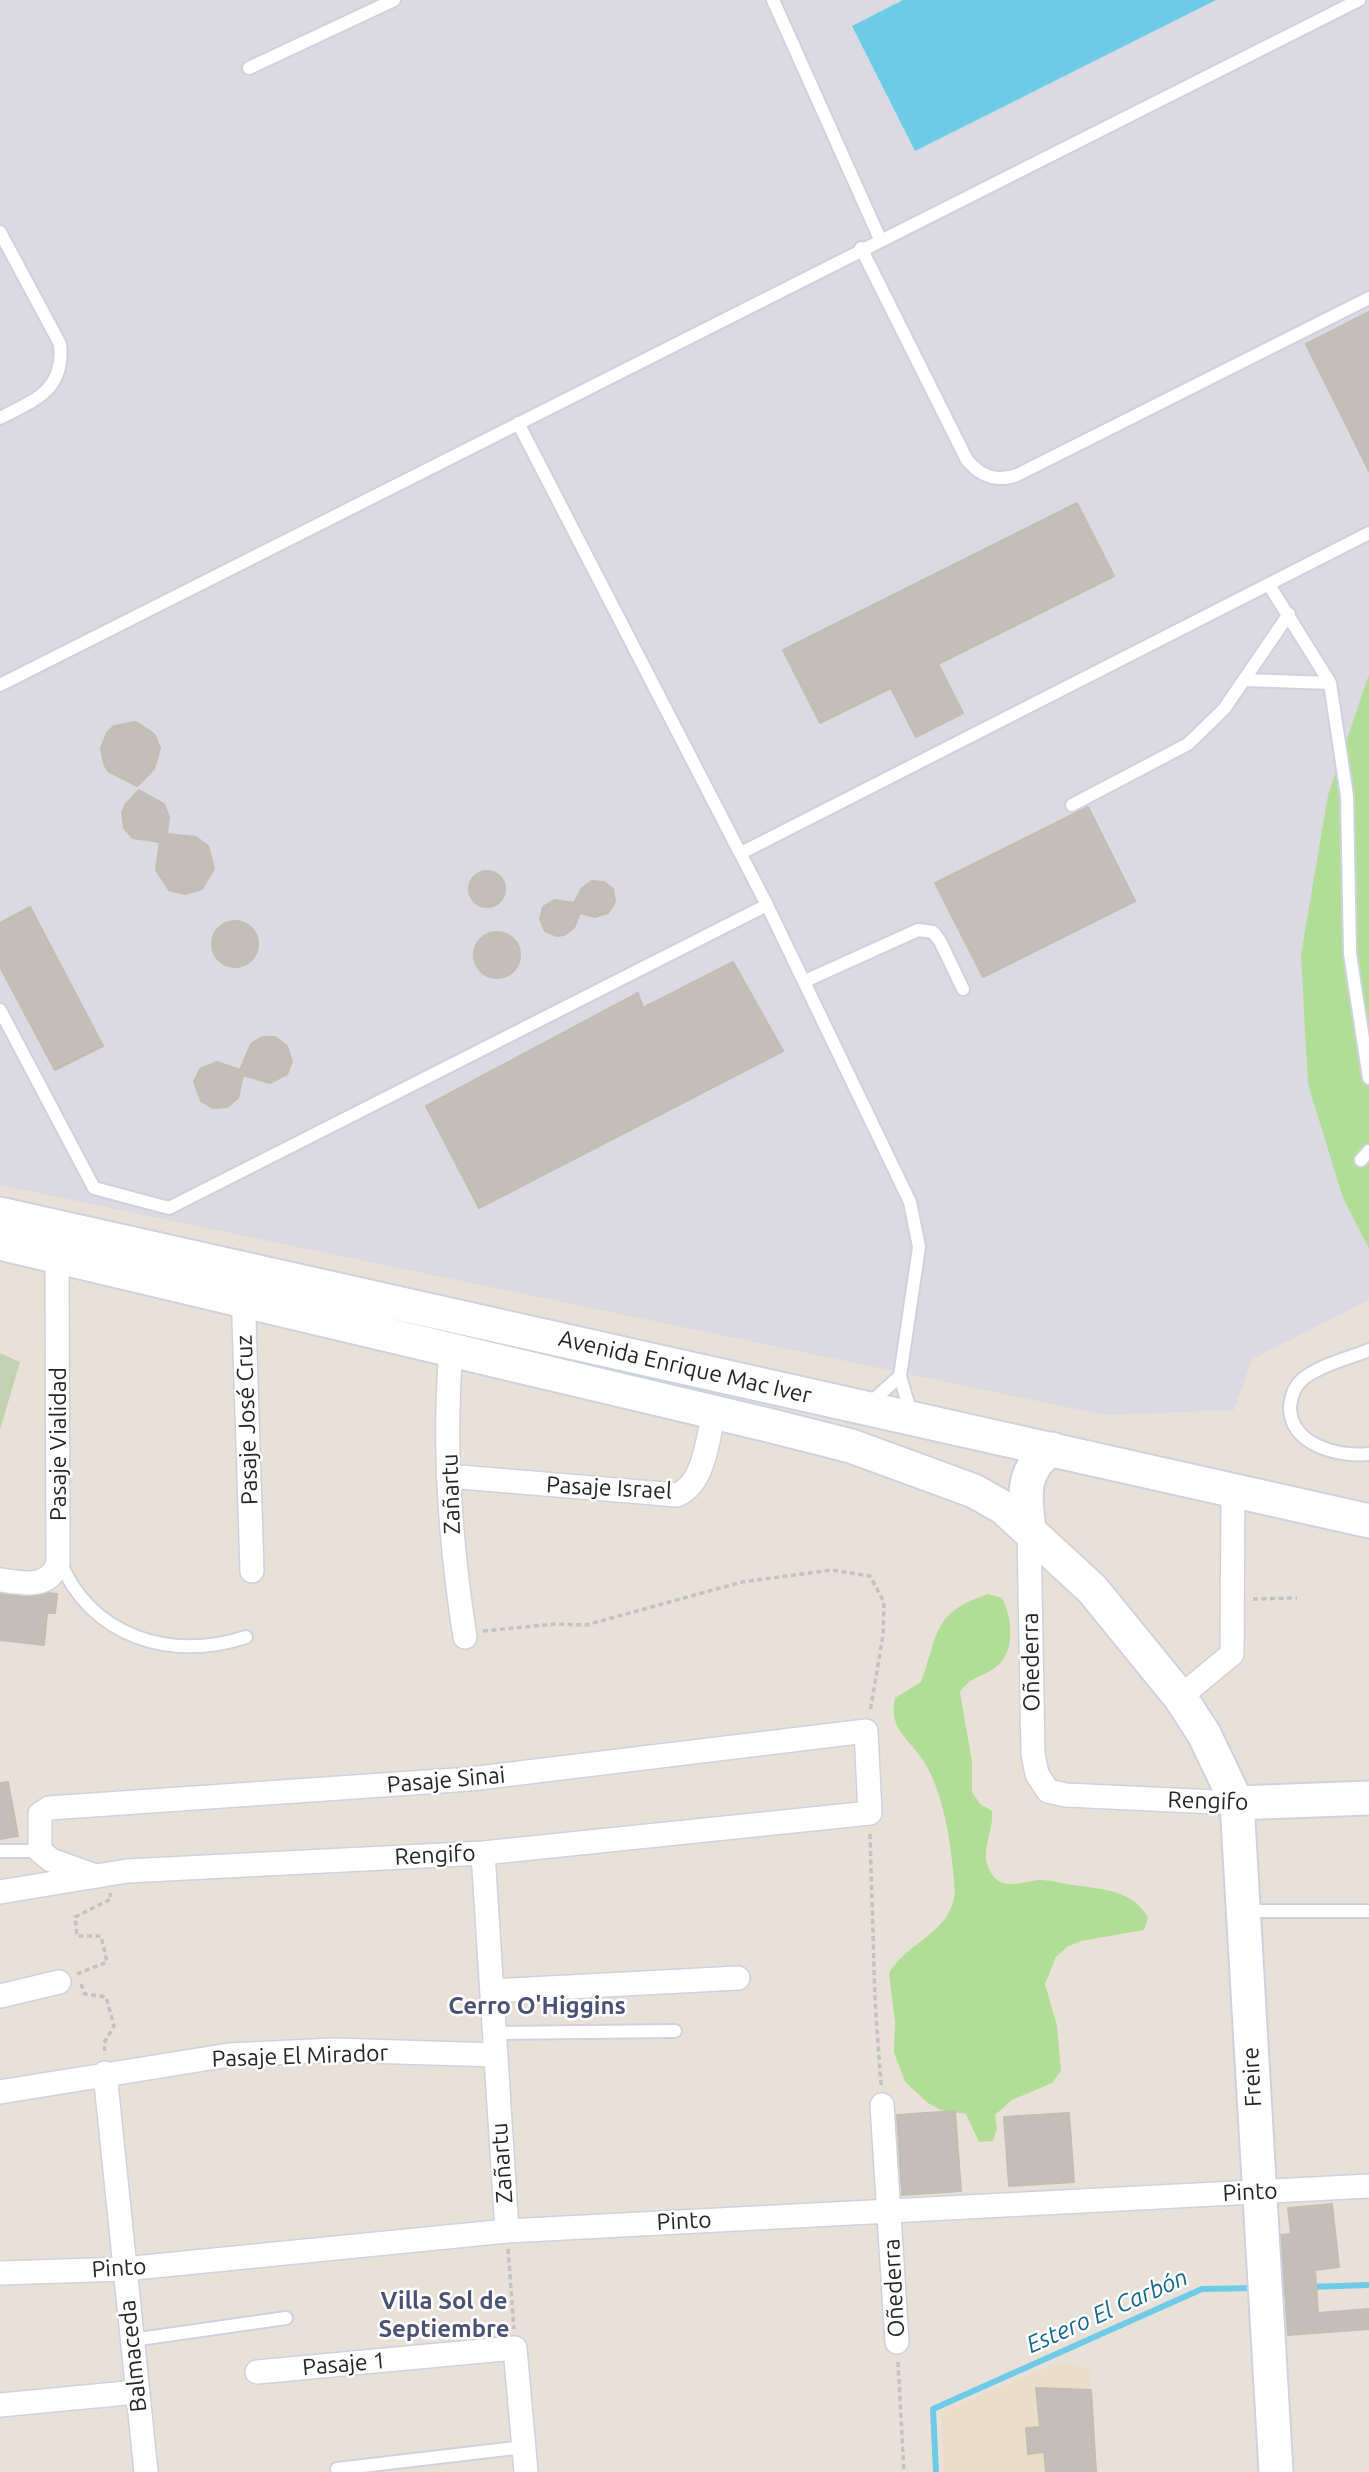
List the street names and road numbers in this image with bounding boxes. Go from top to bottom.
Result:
street label: Avenida Enrique Mac Iver [556,1324,814,1410]
street label: Pasaje José Cruz [230,1335,264,1505]
street label: Pasaje Vialidad [44,1367,72,1521]
street label: Zañartu [436,1453,466,1535]
street label: Pasaje Israel [545,1471,673,1505]
street label: Oñederra [1016,1612,1046,1712]
street label: Pasaje Sinai [386,1761,506,1799]
street label: Rengifo [1167,1786,1249,1816]
street label: Rengifo [394,1839,476,1871]
street label: Pasaje El Mirador [211,2039,389,2073]
street label: Freire [1237,2046,1267,2108]
street label: Zañartu [485,2122,519,2204]
street label: Pinto [1222,2177,1278,2207]
street label: Pinto [656,2206,712,2236]
street label: Oñederra [878,2238,910,2338]
street label: Pinto [91,2252,147,2284]
street label: Balmaceda [113,2299,153,2413]
street label: Pasaje 1 [301,2347,387,2381]

